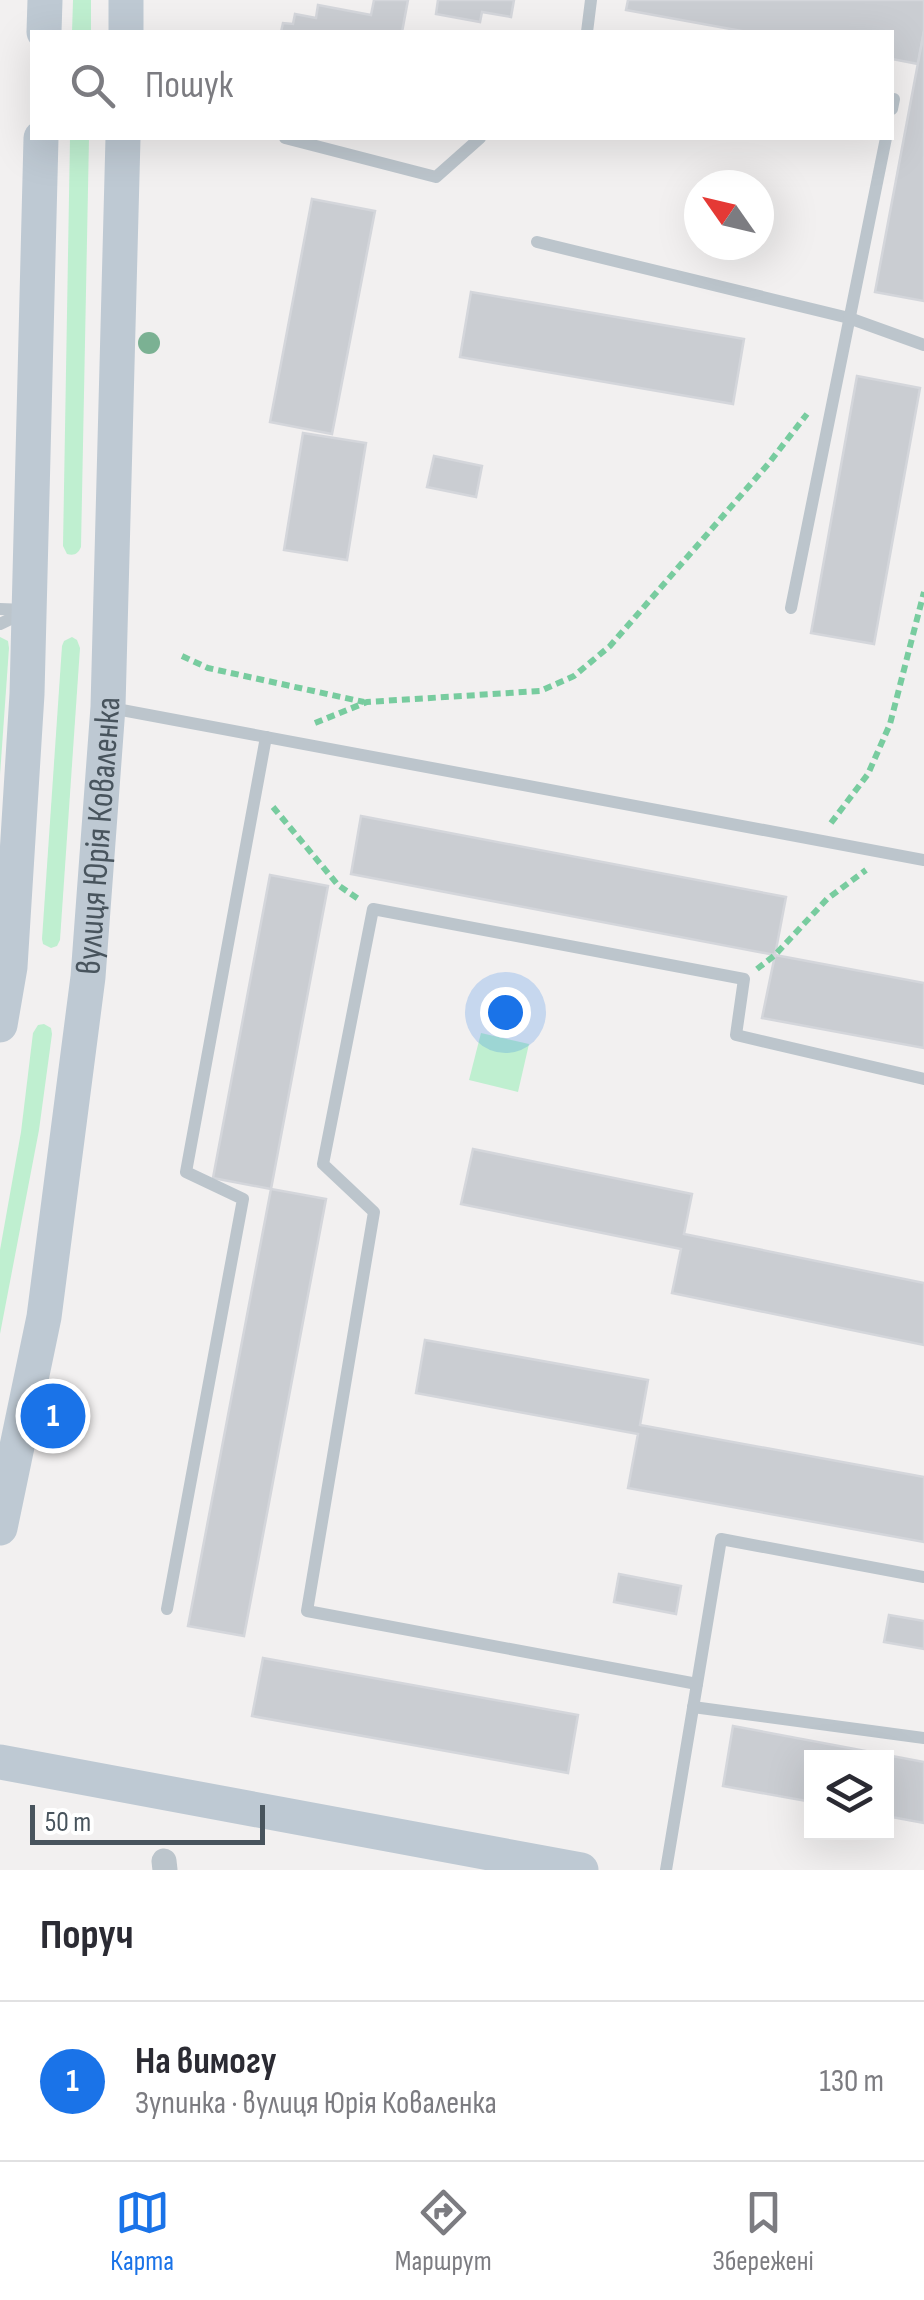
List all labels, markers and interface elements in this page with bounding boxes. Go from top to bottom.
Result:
search box [30,30,894,140]
icon: search [65,58,120,113]
text: Пошук [145,63,233,108]
north arrow [684,170,774,260]
street label: вулиця Юрія Коваленка [67,697,130,976]
your location [480,987,531,1038]
pin: 1 [20,1378,86,1454]
map controls [804,1750,894,1840]
button: layers [804,1750,894,1840]
scale bar [30,1800,265,1844]
text: 50 m [45,1806,91,1839]
text: Поруч [40,1910,134,1961]
text: На вимогу [135,2039,276,2084]
text: 1 [66,2062,79,2101]
text: 130 m [819,2062,884,2101]
text: Зупинка · вулиця Юрія Коваленка [135,2084,497,2123]
tab: Карта [110,2185,174,2278]
tab: Маршрут [395,2185,492,2278]
tab: Збережені [712,2185,814,2278]

